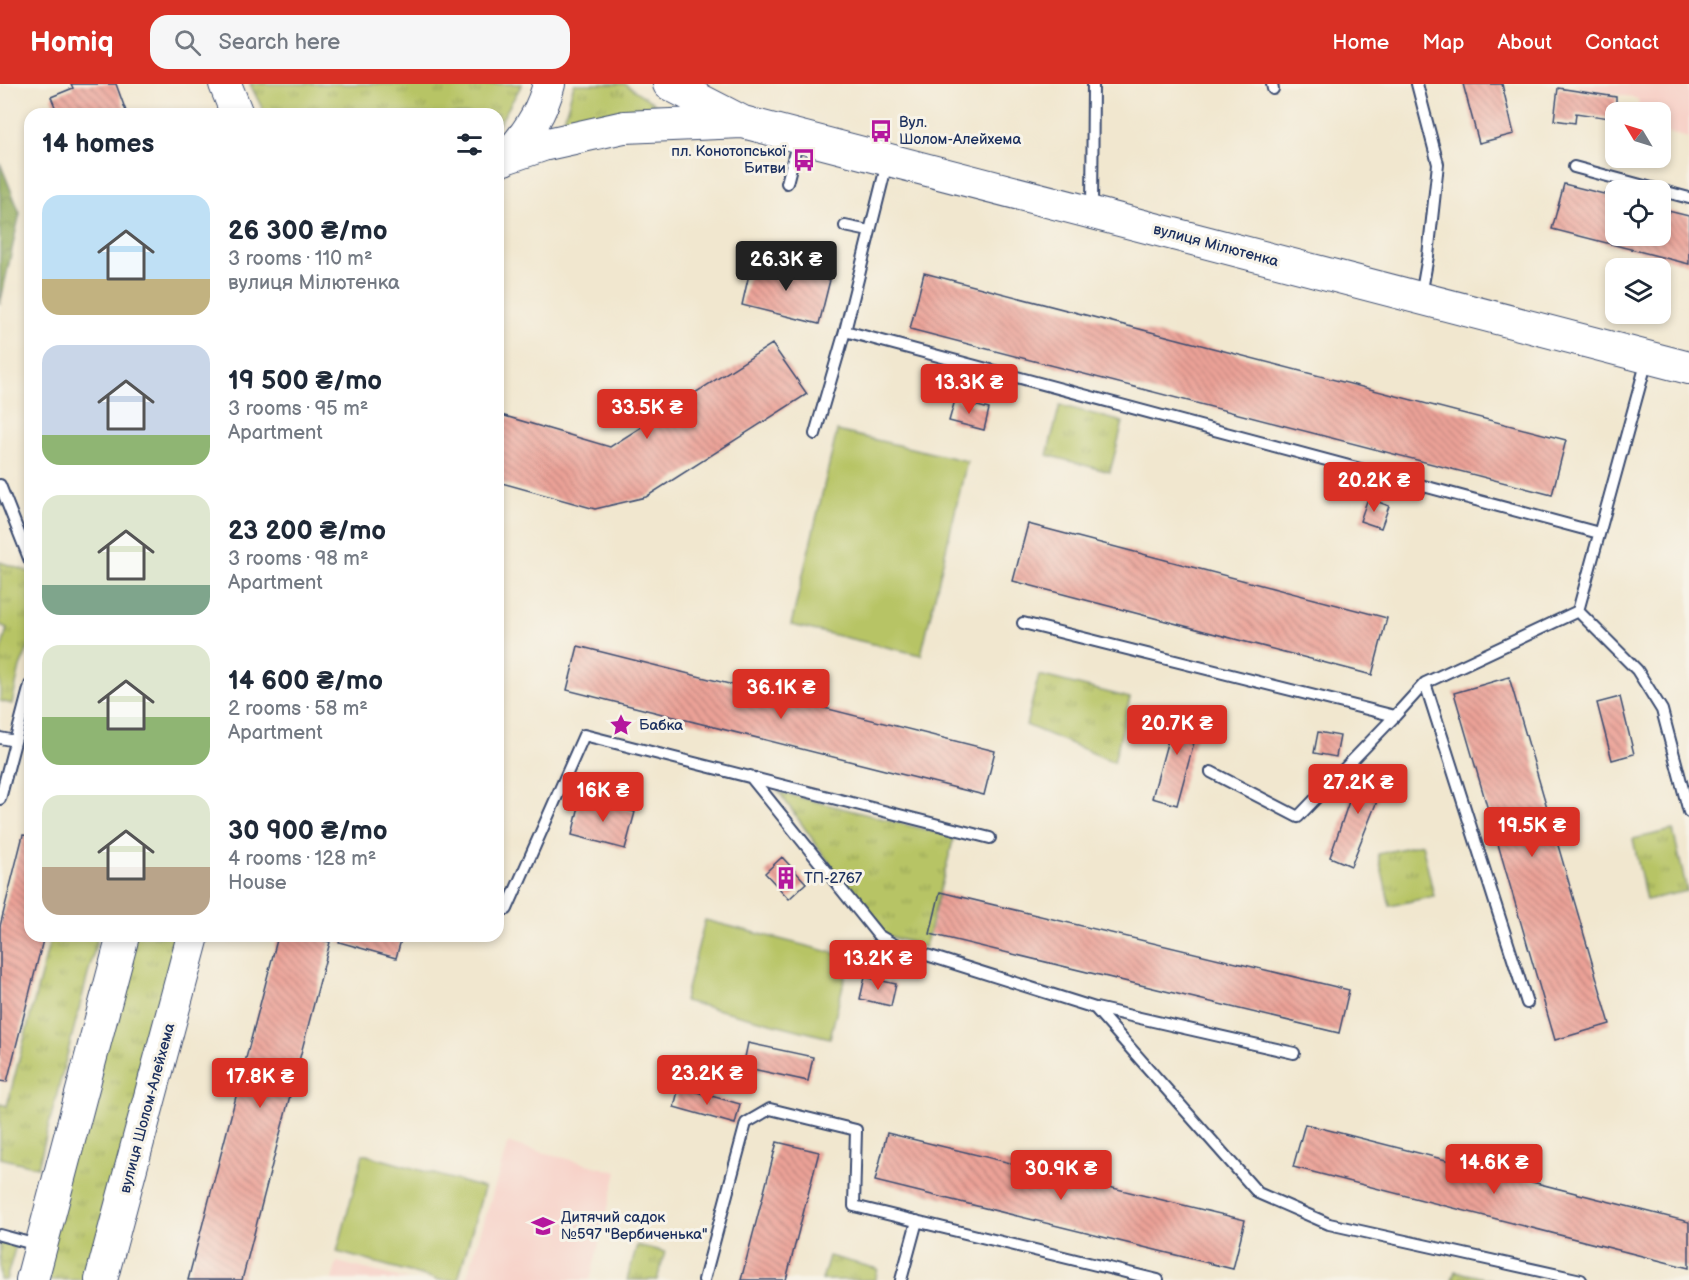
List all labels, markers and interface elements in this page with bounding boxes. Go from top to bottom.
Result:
search box [150,15,570,69]
text: Homiq [30,26,114,59]
icon: search [171,26,204,59]
text: Search here [219,29,340,56]
text: Home [1332,30,1389,55]
text: Map [1422,30,1464,55]
text: About [1497,30,1552,55]
text: Contact [1585,30,1659,55]
north arrow [1605,102,1671,168]
map controls [1605,102,1671,324]
place label: Вул. Шолом-Алейхема [899,113,1021,149]
bus stop icon: Вул. Шолом-Алейхема [868,118,894,144]
icon: filters [453,128,486,161]
text: 14 homes [42,129,154,160]
place label: пл. Конотопської Битви [671,142,786,178]
bus stop icon: пл. Конотопської Битви [791,147,817,173]
button: locate [1605,180,1671,246]
text: 26 300 ₴/mo [228,216,387,247]
icon: home [90,219,162,291]
street label: вулиця Мілютенка [1151,220,1281,271]
pin: 26.3K ₴ [731,241,841,292]
text: 3 rooms · 110 m² [228,247,373,271]
text: 26.3K ₴ [750,248,822,272]
button: layers [1605,258,1671,324]
text: вулиця Мілютенка [228,271,400,295]
pin: 13.3K ₴ [914,364,1024,415]
text: 19 500 ₴/mo [228,366,382,397]
icon: home [90,369,162,441]
text: 13.3K ₴ [935,371,1003,395]
pin: 33.5K ₴ [592,389,702,440]
text: 33.5K ₴ [611,396,683,420]
text: 3 rooms · 95 m² [228,397,368,421]
text: Apartment [228,421,323,445]
pin: 20.2K ₴ [1319,462,1429,513]
text: 20.2K ₴ [1338,469,1410,493]
text: 23 200 ₴/mo [228,516,386,547]
icon: home [90,519,162,591]
text: 3 rooms · 98 m² [228,547,369,571]
text: Apartment [228,571,323,595]
text: 14 600 ₴/mo [228,666,383,697]
icon: home [90,669,162,741]
pin: 36.1K ₴ [726,669,836,720]
text: 36.1K ₴ [747,676,815,700]
text: 2 rooms · 58 m² [228,697,368,721]
pin: 20.7K ₴ [1122,705,1232,756]
place icon: Бабка [608,712,634,738]
text: 20.7K ₴ [1141,712,1213,736]
place label: Бабка [639,716,683,735]
text: Apartment [228,721,323,745]
pin: 27.2K ₴ [1303,764,1413,815]
text: 27.2K ₴ [1322,771,1394,795]
pin: 16K ₴ [561,772,645,823]
text: 16K ₴ [577,779,629,803]
pin: 19.5K ₴ [1477,807,1587,858]
text: 19.5K ₴ [1498,814,1566,838]
text: 30 900 ₴/mo [228,816,388,847]
icon: home [90,819,162,891]
text: 4 rooms · 128 m² [228,847,376,871]
building icon: ТП-2767 [773,865,799,891]
place label: ТП-2767 [804,869,863,888]
text: House [228,871,287,895]
pin: 13.2K ₴ [823,940,933,991]
text: 13.2K ₴ [844,947,912,971]
street label: вулиця Шолом-Алейхема [116,1021,179,1195]
pin: 23.2K ₴ [652,1055,762,1106]
pin: 17.8K ₴ [205,1058,315,1109]
text: 23.2K ₴ [671,1062,743,1086]
text: 17.8K ₴ [226,1065,294,1089]
pin: 14.6K ₴ [1439,1144,1549,1195]
pin: 30.9K ₴ [1006,1150,1116,1201]
text: 14.6K ₴ [1459,1151,1529,1175]
text: 30.9K ₴ [1025,1157,1097,1181]
place label: Дитячий садок №597 "Вербиченька" [561,1208,708,1244]
school or university icon: Дитячий садок №597 "Вербиченька" [530,1213,556,1239]

